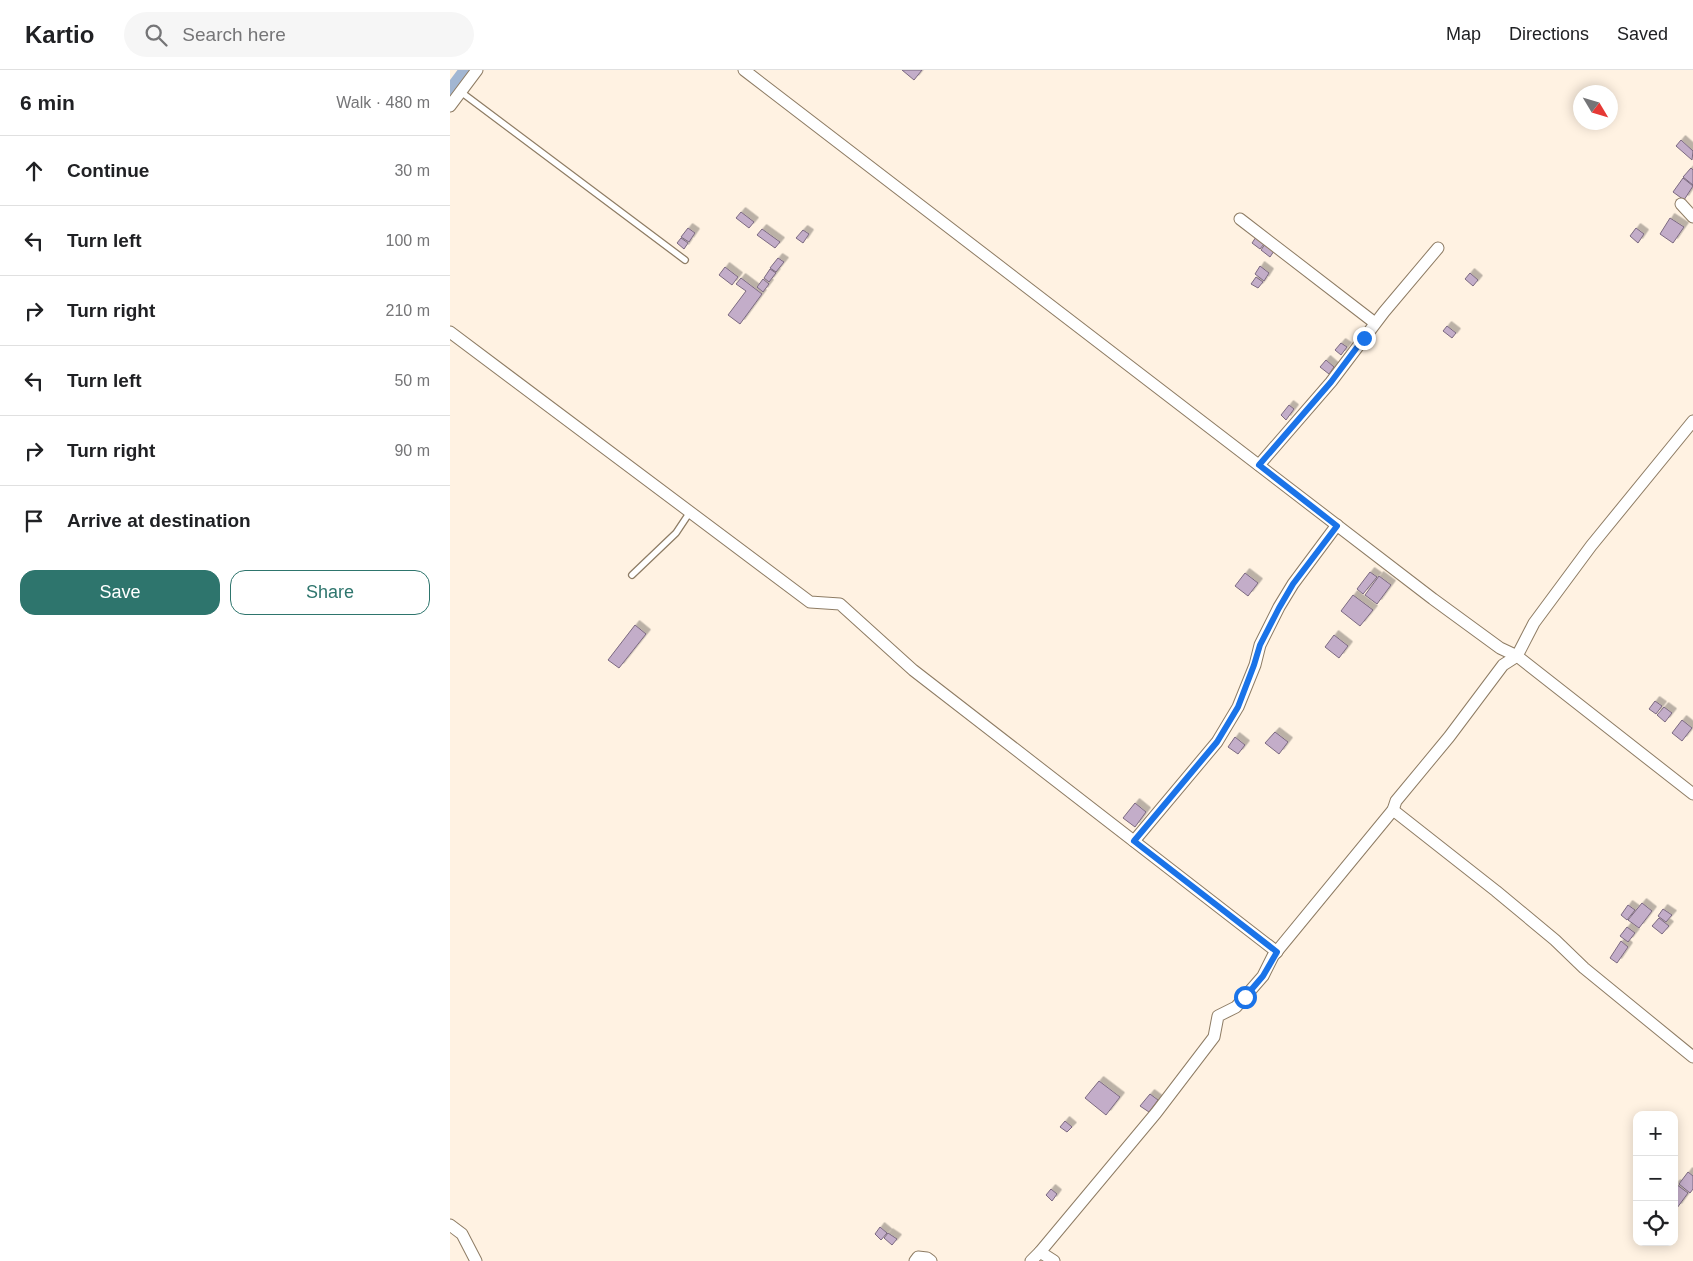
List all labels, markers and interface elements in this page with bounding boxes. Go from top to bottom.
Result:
search box [124,12,474,57]
text: Kartio [25,21,94,48]
icon: search [142,21,170,49]
text: Search here [182,24,286,45]
text: Map [1446,24,1481,44]
text: Directions [1509,24,1589,44]
text: Saved [1617,24,1668,44]
north arrow [1573,85,1618,130]
text: 6 min [20,91,75,114]
text: Walk · 480 m [336,94,430,111]
icon: ahead [20,157,48,185]
text: Continue [67,160,149,181]
text: 30 m [394,162,430,179]
icon: left [20,227,48,255]
text: Turn left [67,230,142,251]
text: 100 m [386,232,430,249]
icon: right [20,297,48,325]
text: Turn right [67,300,155,321]
text: 210 m [386,302,430,319]
route end [1353,327,1376,350]
icon: left [20,367,48,395]
text: Turn left [67,370,142,391]
text: 50 m [394,372,430,389]
icon: right [20,437,48,465]
text: Turn right [67,440,155,461]
text: 90 m [394,442,430,459]
icon: arrive [20,507,48,535]
text: Arrive at destination [67,510,251,531]
button: Save [20,570,220,615]
button: Share [230,570,430,615]
route start [1234,986,1257,1009]
map controls [1633,1111,1678,1246]
button: + [1633,1111,1678,1156]
button: − [1633,1156,1678,1201]
button: locate [1633,1201,1678,1246]

